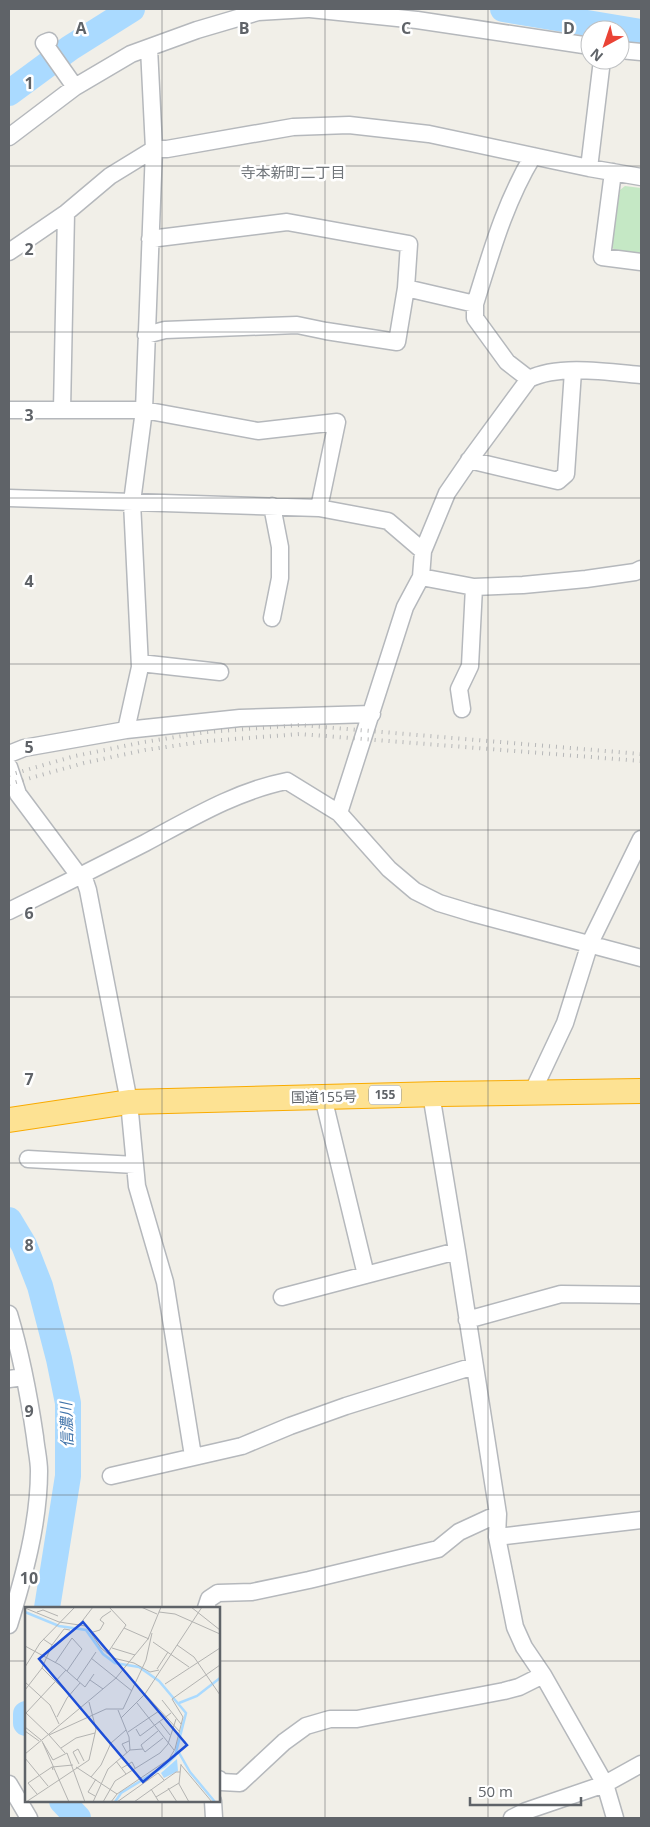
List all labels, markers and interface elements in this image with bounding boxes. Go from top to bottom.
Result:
text: A [75,17,87,39]
text: B [239,17,249,39]
text: C [401,17,411,39]
text: D [563,17,575,39]
north arrow [580,20,630,70]
text: N [586,44,607,66]
text: 1 [24,72,34,94]
district label: 寺本新町二丁目 [240,162,346,182]
text: 2 [24,238,34,260]
text: 3 [24,404,34,426]
text: 4 [24,570,34,592]
text: 5 [24,736,34,758]
text: 6 [24,902,34,924]
text: 7 [24,1068,34,1090]
street label: 国道155号 [291,1086,357,1107]
road number: 155 [369,1086,401,1104]
text: 8 [24,1234,34,1256]
text: 9 [24,1400,34,1422]
water label: 信濃川 [55,1400,77,1448]
text: 10 [20,1567,38,1589]
inset map [25,1607,220,1802]
scale bar [470,1774,581,1806]
text: 50 m [478,1781,513,1801]

